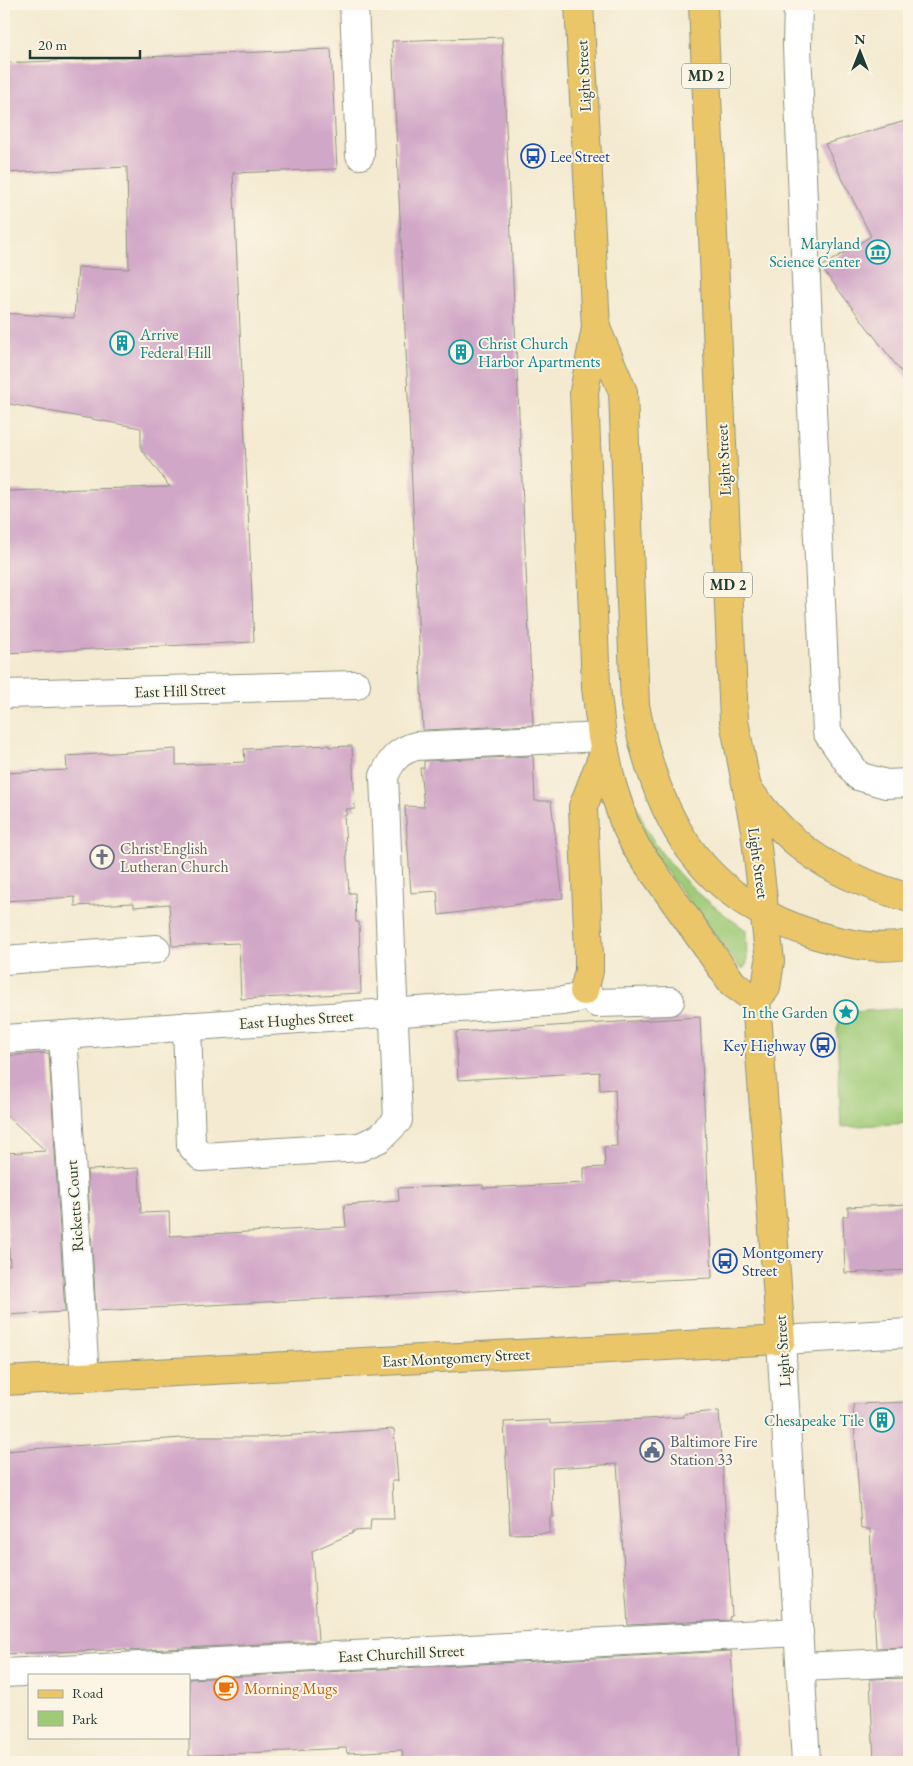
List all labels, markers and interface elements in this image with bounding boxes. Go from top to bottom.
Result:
scale bar [30,28,140,60]
north arrow [836,28,886,78]
text: N [854,30,866,48]
text: 20 m [38,35,67,54]
street label: Light Street [571,40,596,112]
road number: MD 2 [682,64,730,88]
bus stop icon: Lee Street [520,143,546,169]
place label: Lee Street [550,146,610,167]
place label: Maryland Science Center [769,233,861,272]
museum icon: Maryland Science Center [865,239,891,265]
place label: Arrive Federal Hill [139,324,212,363]
building icon: Arrive Federal Hill [109,330,135,356]
place label: Christ Church Harbor Apartments [478,333,601,372]
building icon: Christ Church Harbor Apartments [448,339,474,365]
street label: Light Street [711,424,736,496]
road number: MD 2 [704,572,752,598]
street label: East Hill Street [134,678,226,703]
street label: Light Street [743,826,774,900]
place label: Christ English Lutheran Church [120,838,229,877]
church icon: Christ English Lutheran Church [89,844,115,870]
place icon: In the Garden [833,999,859,1025]
place label: In the Garden [742,1002,829,1023]
street label: East Hughes Street [238,1005,354,1034]
bus stop icon: Key Highway [810,1032,836,1058]
place label: Key Highway [723,1035,807,1056]
street label: Ricketts Court [61,1159,88,1253]
place label: Montgomery Street [742,1242,824,1281]
bus stop icon: Montgomery Street [712,1248,738,1274]
street label: Light Street [770,1314,795,1388]
street label: East Montgomery Street [381,1343,531,1372]
building icon: Chesapeake Tile [869,1407,895,1433]
place label: Chesapeake Tile [764,1410,864,1431]
place label: Baltimore Fire Station 33 [670,1431,757,1470]
public building icon: Baltimore Fire Station 33 [639,1437,665,1463]
street label: East Churchill Street [337,1640,465,1667]
legend [28,1674,190,1738]
cafe icon: Morning Mugs [213,1675,239,1701]
place label: Morning Mugs [244,1678,337,1699]
text: Road [72,1683,104,1702]
text: Park [72,1709,99,1728]

